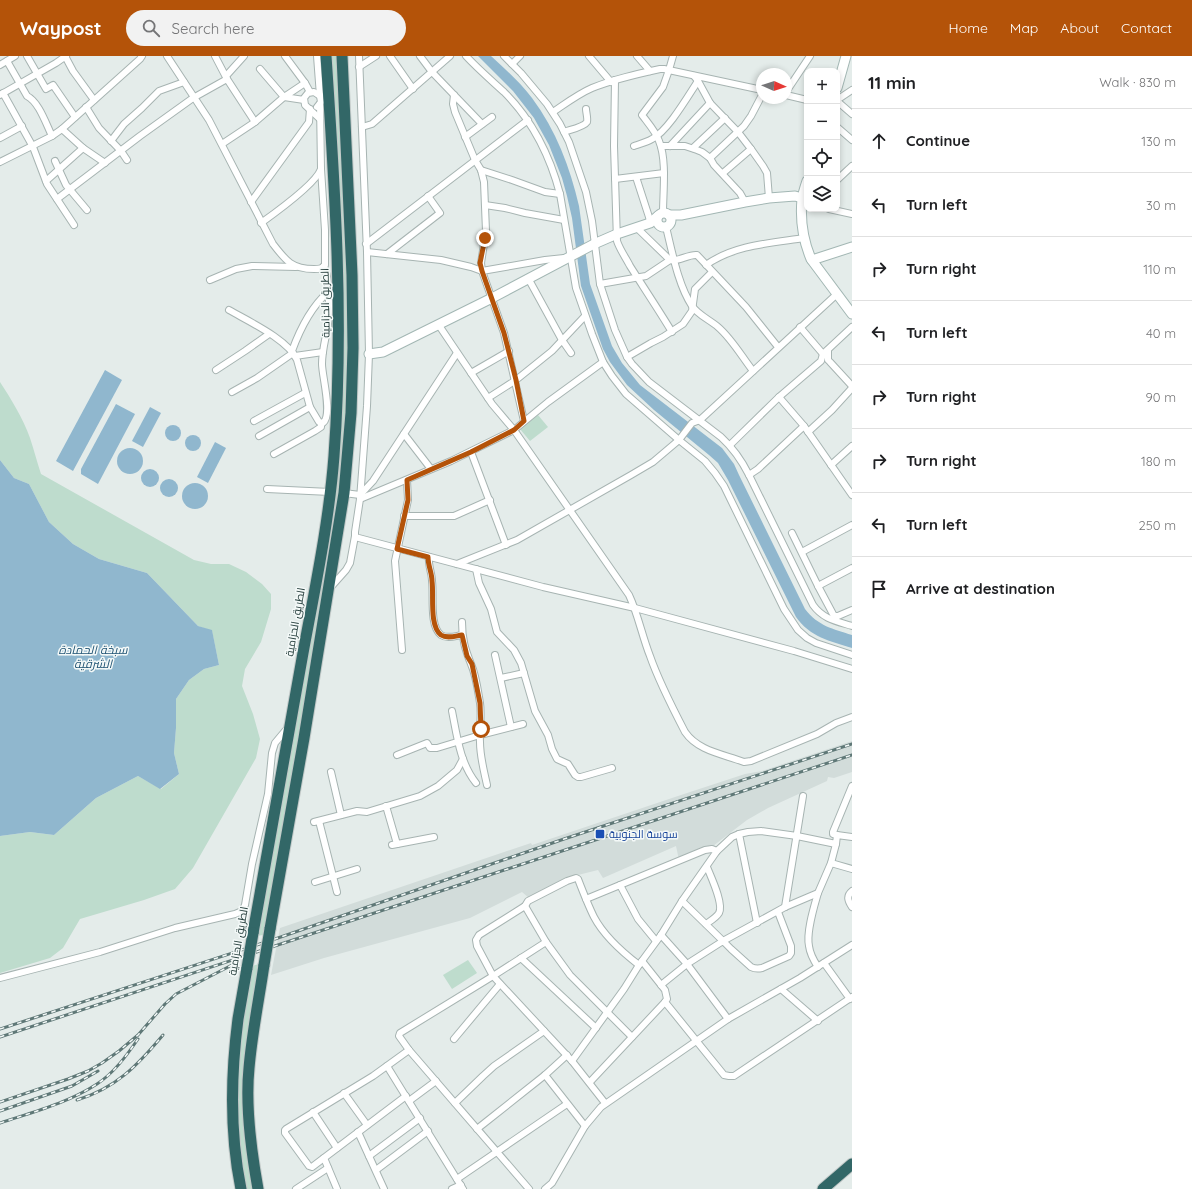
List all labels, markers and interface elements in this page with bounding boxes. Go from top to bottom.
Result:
search box [126,10,406,46]
text: Waypost [20,16,102,40]
icon: search [140,17,162,39]
text: Search here [172,19,254,38]
text: Home [949,19,988,37]
text: Map [1010,19,1038,37]
text: About [1060,19,1099,37]
text: Contact [1121,19,1172,37]
north arrow [756,68,792,104]
map controls [804,68,840,212]
button: + [804,68,840,104]
text: 11 min [868,72,916,93]
text: Walk · 830 m [1099,74,1176,90]
button: − [804,104,840,140]
icon: ahead [868,130,890,152]
text: Continue [906,131,970,150]
text: 130 m [1141,133,1176,149]
button: locate [804,140,840,176]
button: layers [804,176,840,212]
icon: left [868,194,890,216]
text: Turn left [906,195,968,214]
text: 30 m [1146,197,1176,213]
route end [476,229,494,247]
icon: right [868,258,890,280]
text: Turn right [906,259,977,278]
text: 110 m [1143,261,1176,277]
street label: الطريق الحزامية [317,268,333,338]
icon: left [868,322,890,344]
text: Turn left [906,323,968,342]
text: 40 m [1146,325,1176,341]
icon: right [868,386,890,408]
text: Turn right [906,387,977,406]
text: 90 m [1146,389,1176,405]
icon: right [868,450,890,472]
text: Turn right [906,451,977,470]
text: 180 m [1141,453,1176,469]
icon: left [868,514,890,536]
text: Turn left [906,515,968,534]
text: 250 m [1139,517,1176,533]
icon: arrive [868,578,890,600]
text: Arrive at destination [906,579,1055,598]
street label: الطريق الحزامية [282,586,308,658]
water label: سبخة الحمادة الشرقية [58,642,129,671]
route start [472,720,490,738]
place label: سوسة الجنوبية [609,827,678,841]
marker: سوسة الجنوبية [594,828,606,840]
street label: الطريق الحزامية [225,905,251,977]

